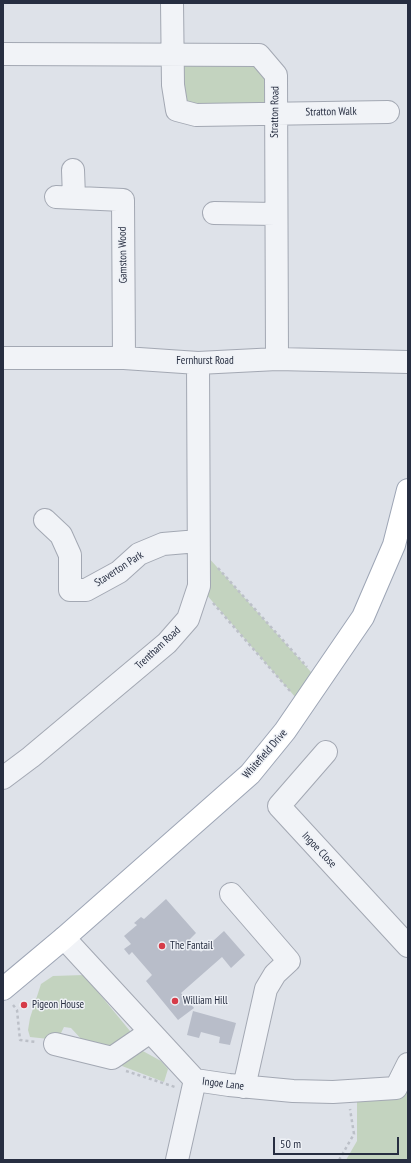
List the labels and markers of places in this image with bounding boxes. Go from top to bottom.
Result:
place label: The Fantail [170,939,213,953]
marker: The Fantail [157,941,167,951]
place label: William Hill [183,994,228,1008]
marker: William Hill [170,996,180,1006]
place label: Pigeon House [32,998,84,1012]
marker: Pigeon House [19,1000,29,1010]

